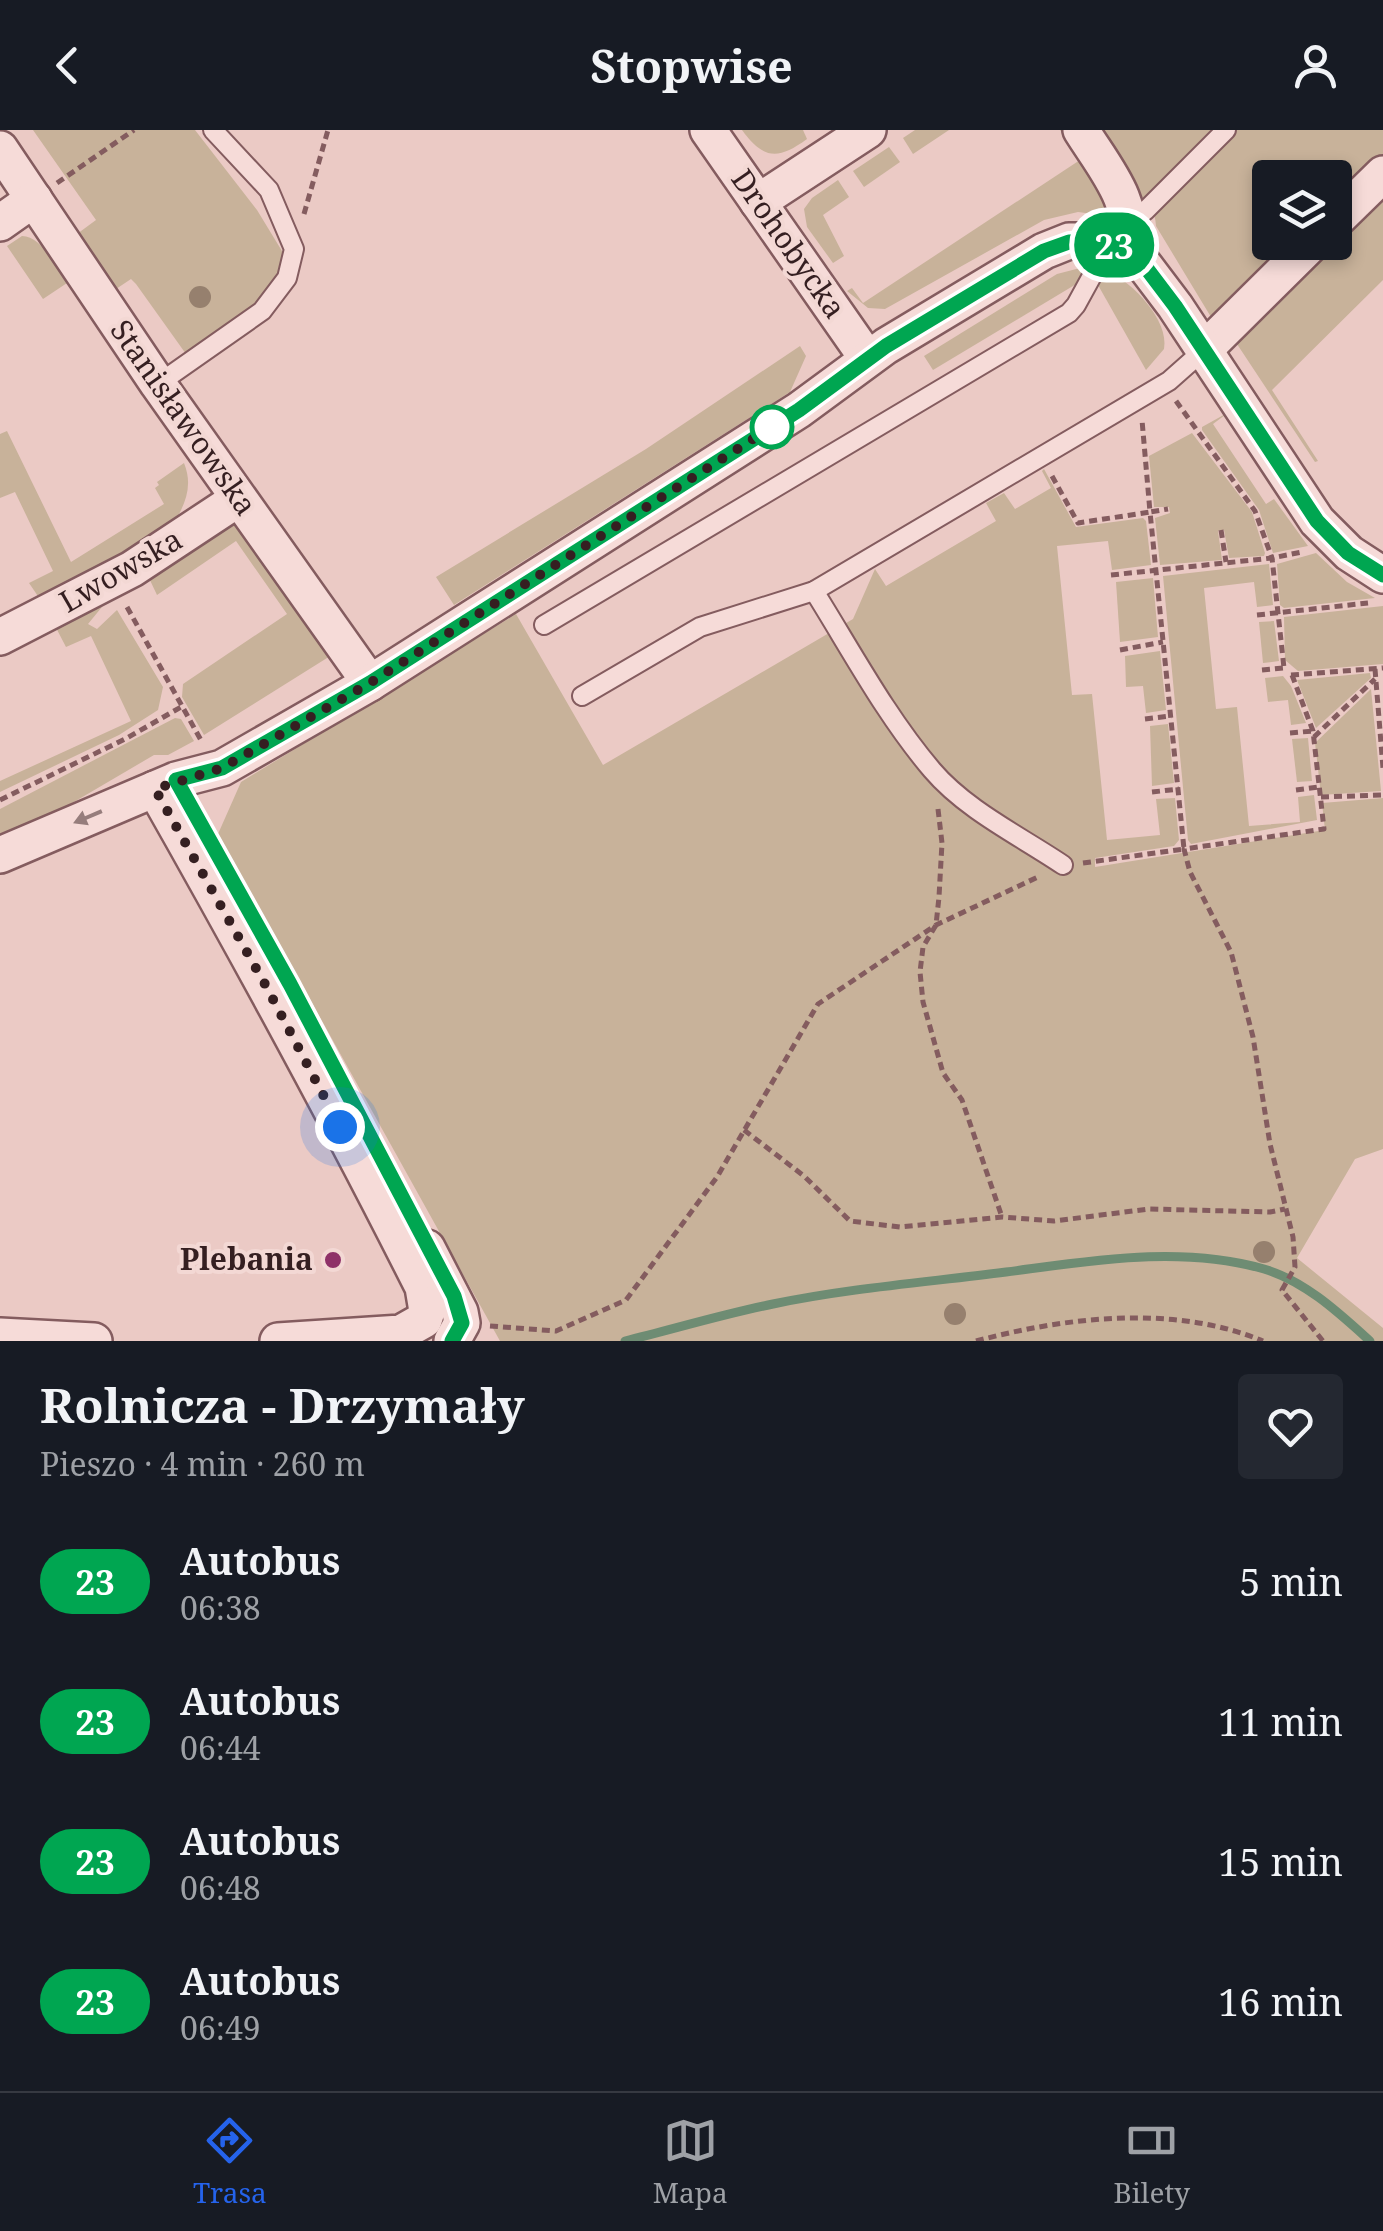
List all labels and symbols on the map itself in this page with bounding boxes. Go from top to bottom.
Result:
street label: Drohobycka [723,160,856,326]
line badge: 23 [1069,212,1159,278]
street label: Stanisławowska [102,311,267,523]
unlabelled marker [751,406,793,448]
street label: Lwowska [51,518,189,621]
one-way arrow [73,810,103,826]
your location [315,1102,365,1152]
place label: Plebania [180,1238,313,1279]
marker: Plebania [322,1249,344,1271]

